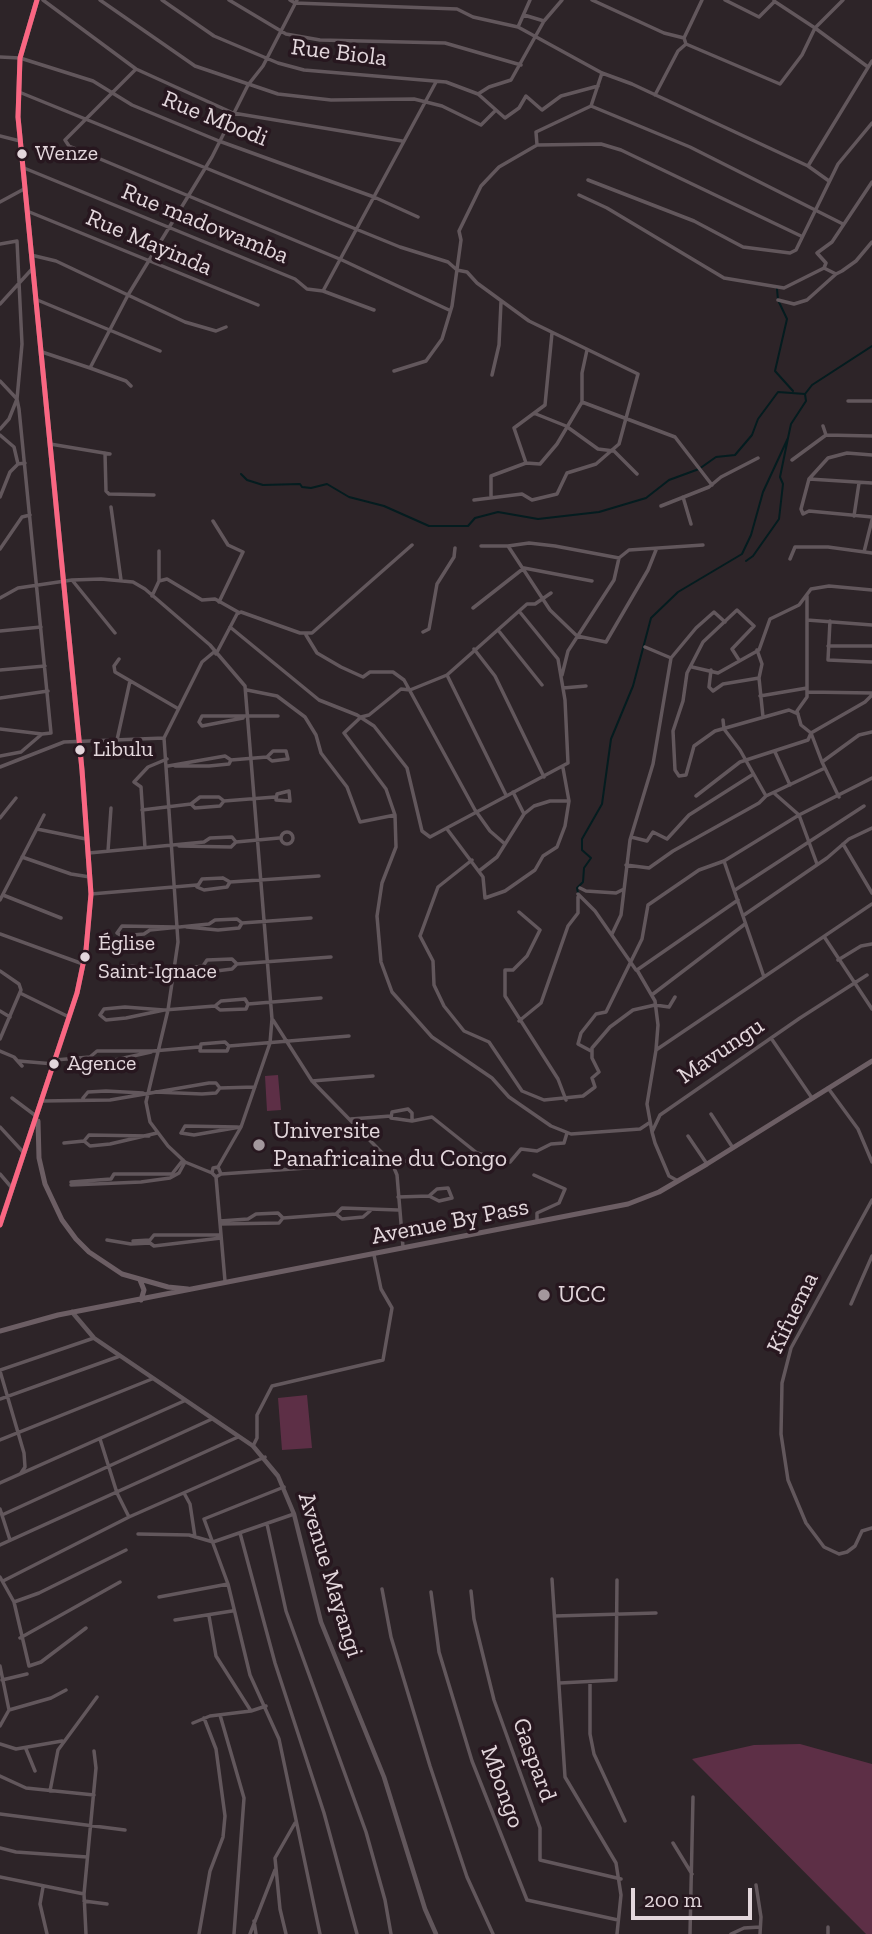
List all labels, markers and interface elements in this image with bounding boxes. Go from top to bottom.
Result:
street label: Rue Biola [289,33,389,73]
street label: Rue Mbodi [158,85,272,153]
place label: Wenze [35,141,98,167]
marker: Wenze [15,147,29,161]
street label: Rue madowamba [117,177,293,271]
street label: Rue Mayinda [81,203,217,283]
place label: Libulu [93,737,153,763]
marker: Libulu [73,743,87,757]
place label: Église Saint-Ignace [98,931,217,982]
marker: Église Saint-Ignace [78,950,92,964]
street label: Mavungu [672,1012,770,1090]
place label: Agence [67,1051,136,1077]
marker: Agence [47,1057,61,1071]
place label: Universite Panafricaine du Congo [273,1117,507,1173]
marker: Universite Panafricaine du Congo [251,1137,267,1153]
street label: Avenue By Pass [369,1193,531,1251]
street label: Kifuema [761,1268,825,1358]
place label: UCC [558,1281,606,1309]
marker: UCC [536,1287,552,1303]
street label: Avenue Mayangi [291,1489,369,1661]
street label: Gaspard [506,1714,562,1806]
street label: Mbongo [474,1742,530,1832]
scale bar [634,1874,755,1918]
text: 200 m [644,1887,702,1912]

